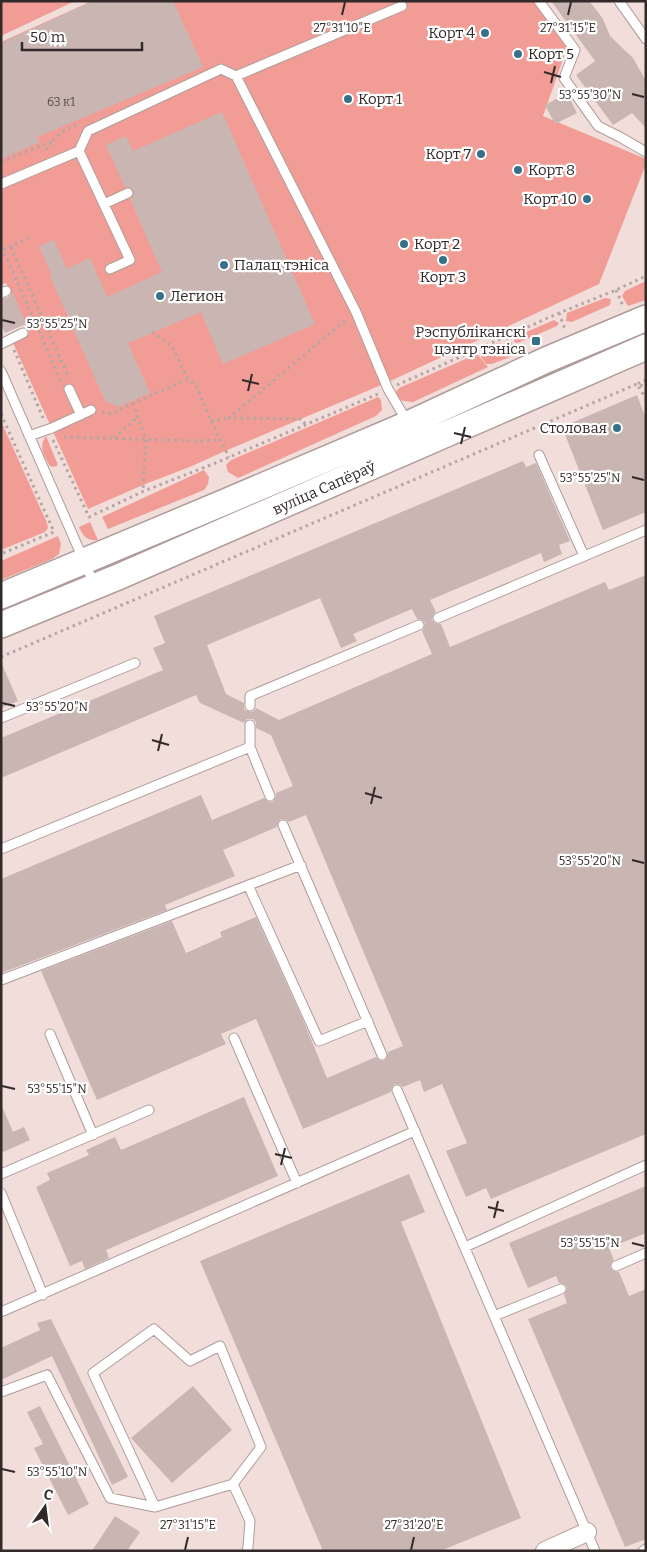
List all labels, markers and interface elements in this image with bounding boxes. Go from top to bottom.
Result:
scale bar [22,20,142,52]
text: 27°31'10"E [313,21,371,35]
text: 27°31'15"E [540,21,596,35]
place label: Корт 4 [428,24,475,42]
marker: Корт 4 [479,27,491,39]
text: 50 m [30,28,66,46]
place label: Корт 5 [528,45,574,63]
marker: Корт 5 [512,48,524,60]
text: 53°55'30"N [559,88,622,102]
place label: Корт 1 [358,90,402,108]
marker: Корт 1 [342,93,354,105]
house number: 63 к1 [47,95,75,109]
place label: Корт 7 [425,145,471,163]
marker: Корт 7 [475,148,487,160]
place label: Корт 8 [528,161,575,179]
marker: Корт 8 [512,164,524,176]
place label: Корт 10 [523,190,577,208]
marker: Корт 10 [581,193,593,205]
place label: Корт 2 [414,235,460,253]
marker: Корт 2 [398,238,410,250]
marker: Корт 3 [437,254,449,266]
place label: Палац тэніса [234,256,329,274]
marker: Палац тэніса [218,259,230,271]
place label: Корт 3 [420,268,466,286]
place label: Легион [170,287,224,305]
marker: Легион [154,290,166,302]
text: 53°55'25"N [27,317,88,331]
place label: Рэспубліканскі цэнтр тэніса [415,323,527,358]
marker: Рэспубліканскі цэнтр тэніса [530,335,542,347]
place label: Столовая [539,419,607,437]
marker: Столовая [611,422,623,434]
street label: вуліца Сапёраў [270,457,378,519]
text: 53°55'25"N [560,471,621,485]
text: 53°55'20"N [26,700,89,714]
text: 53°55'20"N [559,854,622,868]
text: 53°55'15"N [27,1082,87,1096]
text: 53°55'15"N [560,1236,620,1250]
text: 53°55'10"N [27,1465,88,1479]
north arrow [20,1482,70,1532]
text: С [42,1486,55,1504]
text: 27°31'15"E [160,1518,216,1532]
text: 27°31'20"E [385,1518,443,1532]

